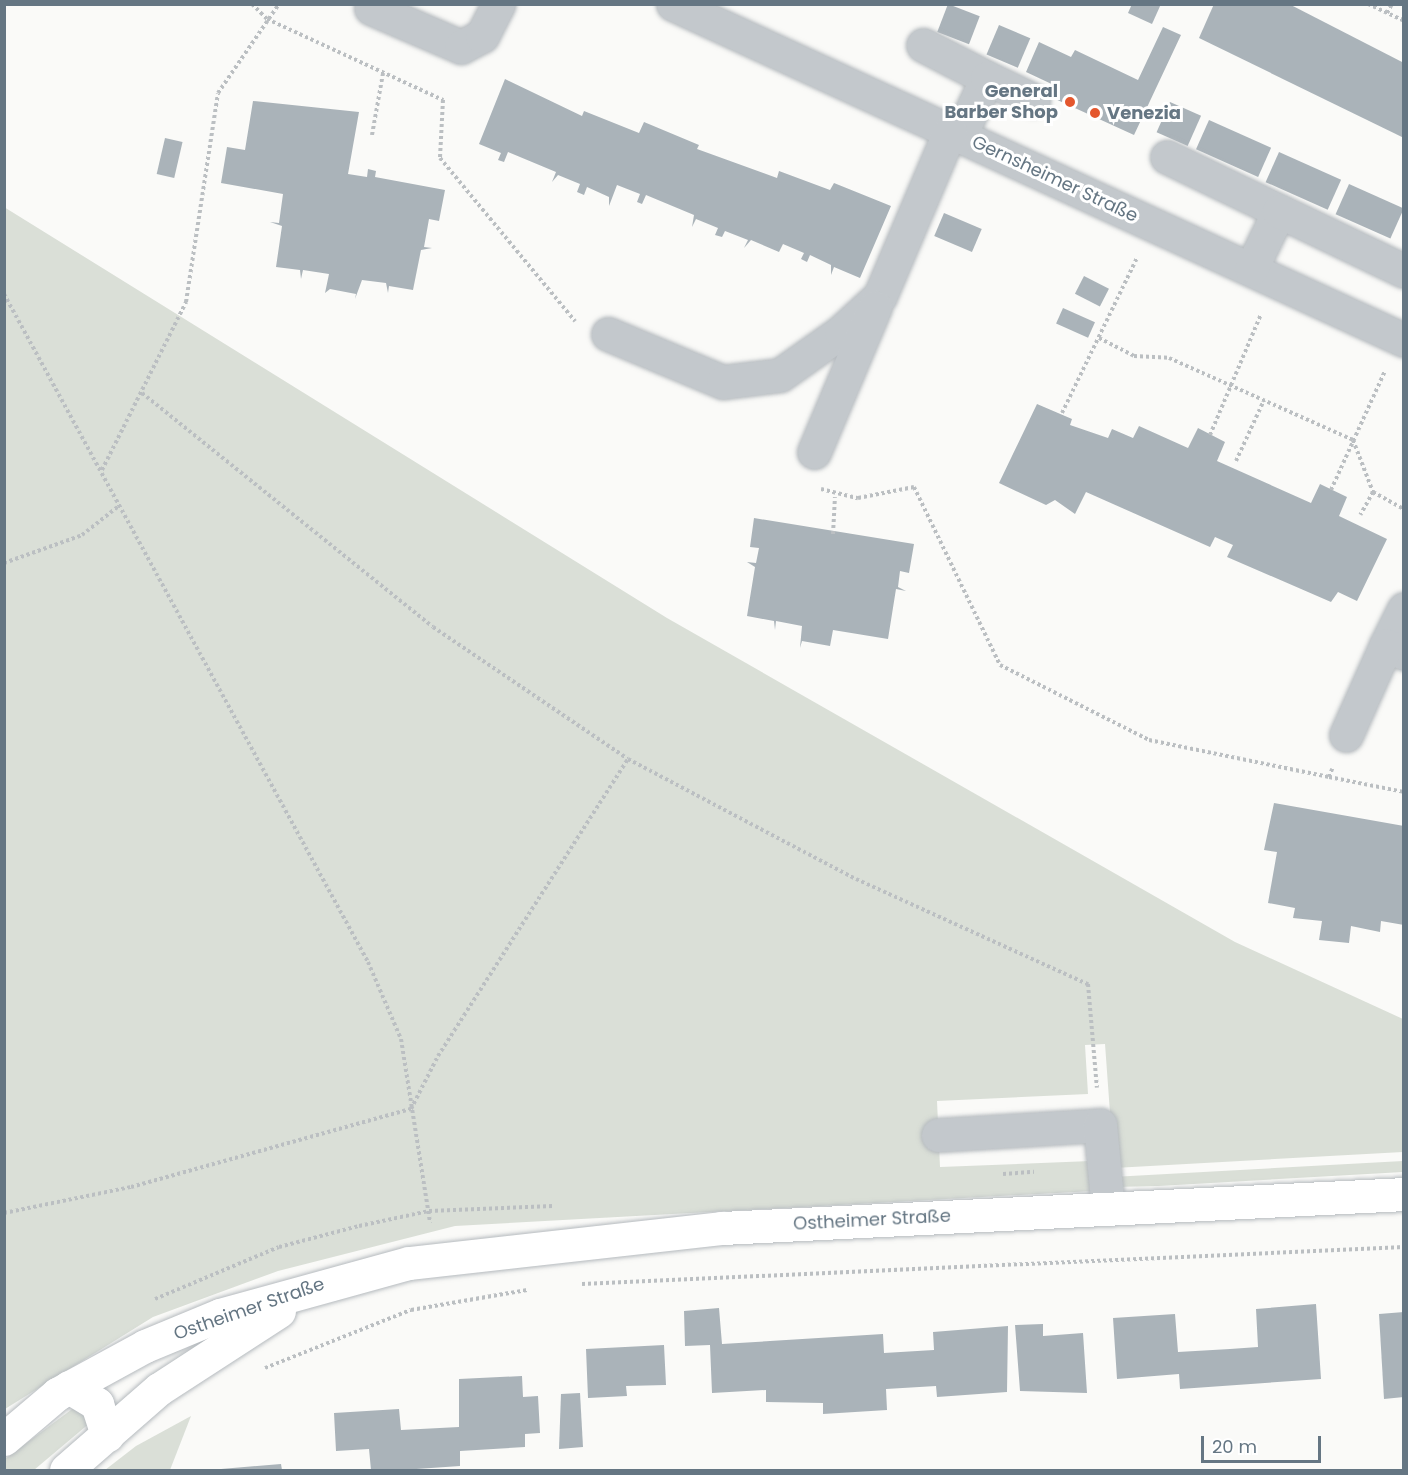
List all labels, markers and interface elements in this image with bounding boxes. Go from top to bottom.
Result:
place label: General Barber Shop [944,81,1058,124]
marker: General Barber Shop [1063,95,1077,109]
place label: Venezia [1107,102,1181,124]
marker: Venezia [1088,106,1102,120]
street label: Gernsheimer Straße [969,131,1141,227]
street label: Ostheimer Straße [793,1205,951,1235]
street label: Ostheimer Straße [171,1273,327,1345]
scale bar [1204,1424,1324,1462]
text: 20 m [1212,1434,1257,1459]

